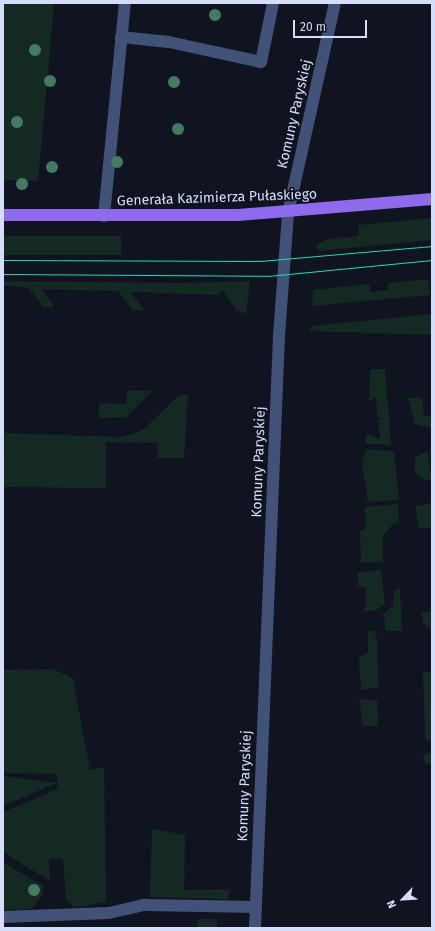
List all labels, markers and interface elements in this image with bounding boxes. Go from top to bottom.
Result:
scale bar [295,12,369,38]
text: 20 m [300,20,326,34]
street label: Komuny Paryskiej [274,58,316,170]
street label: Generała Kazimierza Pułaskiego [117,186,317,210]
street label: Komuny Paryskiej [249,406,269,518]
street label: Komuny Paryskiej [235,730,255,842]
north arrow [383,879,423,919]
text: N [384,898,399,910]

